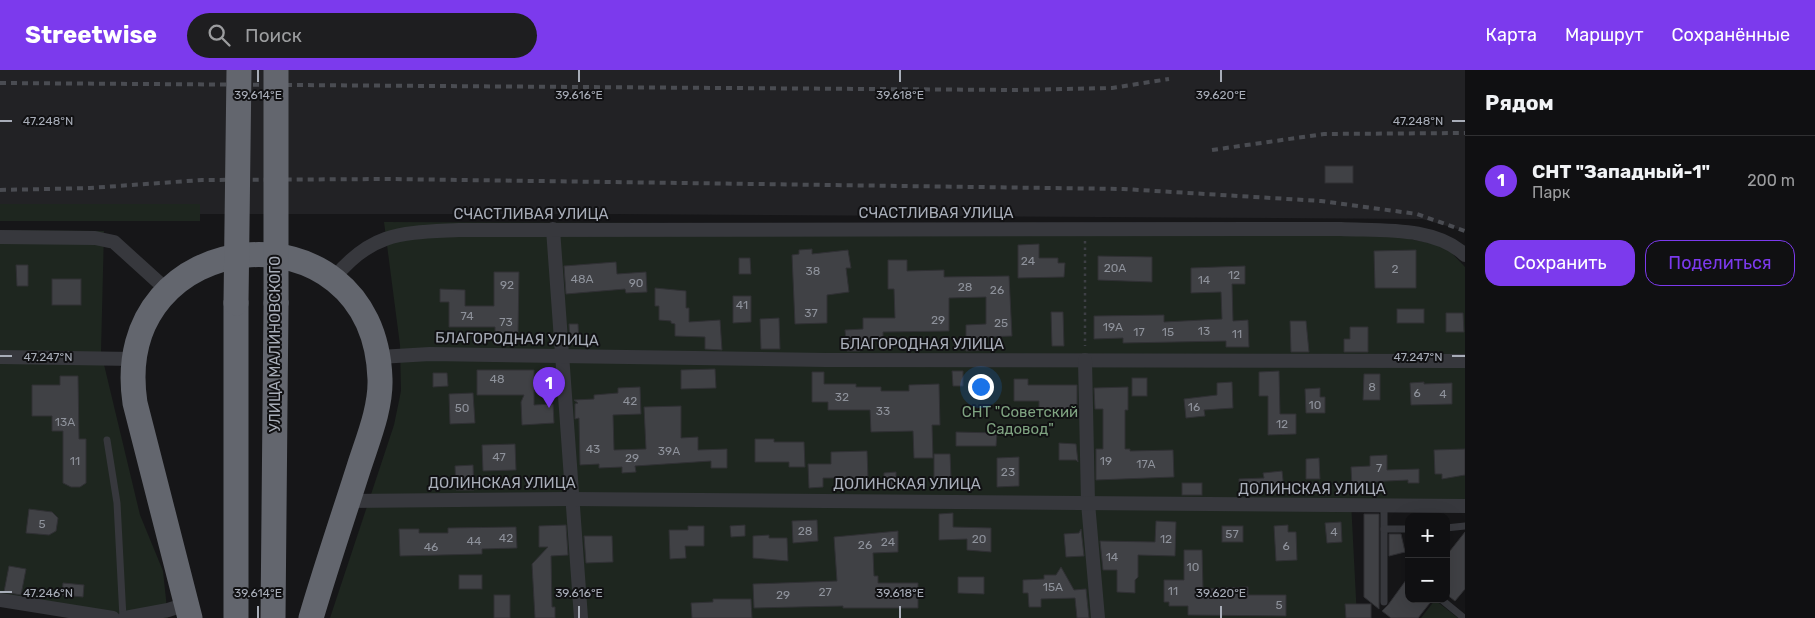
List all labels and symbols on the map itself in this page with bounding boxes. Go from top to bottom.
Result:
text: 39.614°E [234,88,282,102]
text: 39.616°E [555,88,603,102]
text: 39.618°E [876,88,924,102]
text: 39.620°E [1196,88,1246,102]
text: 47.248°N [23,114,73,128]
text: 47.248°N [1393,114,1443,128]
street label: СЧАСТЛИВАЯ УЛИЦА [858,204,1014,222]
street label: СЧАСТЛИВАЯ УЛИЦА [453,205,609,223]
house number: 24 [1021,254,1036,268]
street label: УЛИЦА МАЛИНОВСКОГО [266,256,284,432]
house number: 20А [1104,261,1126,275]
house number: 2 [1391,262,1399,276]
house number: 38 [806,264,820,278]
house number: 12 [1228,268,1240,282]
house number: 48А [570,272,594,286]
house number: 14 [1198,273,1211,287]
house number: 90 [629,276,643,290]
house number: 92 [500,278,514,292]
house number: 28 [958,280,972,294]
house number: 26 [990,283,1004,297]
house number: 41 [736,298,748,312]
house number: 37 [804,306,818,320]
house number: 74 [460,309,474,323]
house number: 29 [931,313,945,327]
house number: 73 [499,315,513,329]
house number: 25 [994,316,1008,330]
house number: 19А [1103,320,1123,334]
house number: 13 [1198,324,1210,338]
house number: 17 [1133,325,1145,339]
house number: 15 [1162,325,1174,339]
house number: 11 [1232,327,1242,341]
street label: БЛАГОРОДНАЯ УЛИЦА [435,329,599,349]
street label: БЛАГОРОДНАЯ УЛИЦА [840,335,1004,353]
text: 47.247°N [24,350,72,364]
text: 47.247°N [1394,350,1442,364]
pin: 1 [533,367,565,408]
house number: 48 [489,372,505,386]
your location [968,374,994,400]
house number: 8 [1368,380,1376,394]
house number: 6 [1413,386,1421,400]
house number: 4 [1439,387,1447,401]
house number: 32 [835,390,849,404]
house number: 42 [623,394,637,408]
house number: 10 [1309,398,1321,412]
house number: 16 [1188,400,1200,414]
house number: 50 [455,401,469,415]
park label: СНТ "Советский Садовод" [962,403,1078,438]
house number: 33 [876,404,890,418]
house number: 13А [55,415,75,429]
house number: 12 [1276,417,1288,431]
house number: 43 [586,442,600,456]
house number: 39А [658,444,680,458]
house number: 47 [492,450,506,464]
house number: 29 [625,451,639,465]
house number: 11 [70,454,80,468]
house number: 19 [1100,454,1112,468]
house number: 17А [1136,457,1156,471]
house number: 7 [1376,461,1382,475]
house number: 23 [1001,465,1015,479]
street label: ДОЛИНСКАЯ УЛИЦА [428,474,576,492]
street label: ДОЛИНСКАЯ УЛИЦА [833,475,981,493]
street label: ДОЛИНСКАЯ УЛИЦА [1238,480,1386,498]
house number: 5 [38,517,46,531]
house number: 28 [798,524,812,538]
house number: 4 [1330,525,1338,539]
house number: 57 [1225,527,1239,541]
house number: 42 [499,531,513,545]
house number: 20 [972,532,986,546]
house number: 12 [1160,532,1172,546]
house number: 44 [467,534,482,548]
house number: 24 [881,535,896,549]
house number: 26 [858,538,872,552]
house number: 6 [1282,539,1290,553]
house number: 46 [424,540,438,554]
house number: 14 [1106,550,1119,564]
house number: 10 [1187,560,1199,574]
house number: 15А [1043,580,1063,594]
house number: 11 [1168,584,1178,598]
house number: 27 [818,585,832,599]
text: 47.246°N [23,586,73,600]
text: 39.614°E [234,586,282,600]
text: 39.616°E [555,586,603,600]
text: 39.618°E [876,586,924,600]
text: 39.620°E [1196,586,1246,600]
house number: 29 [776,588,790,602]
house number: 5 [1275,598,1283,612]

